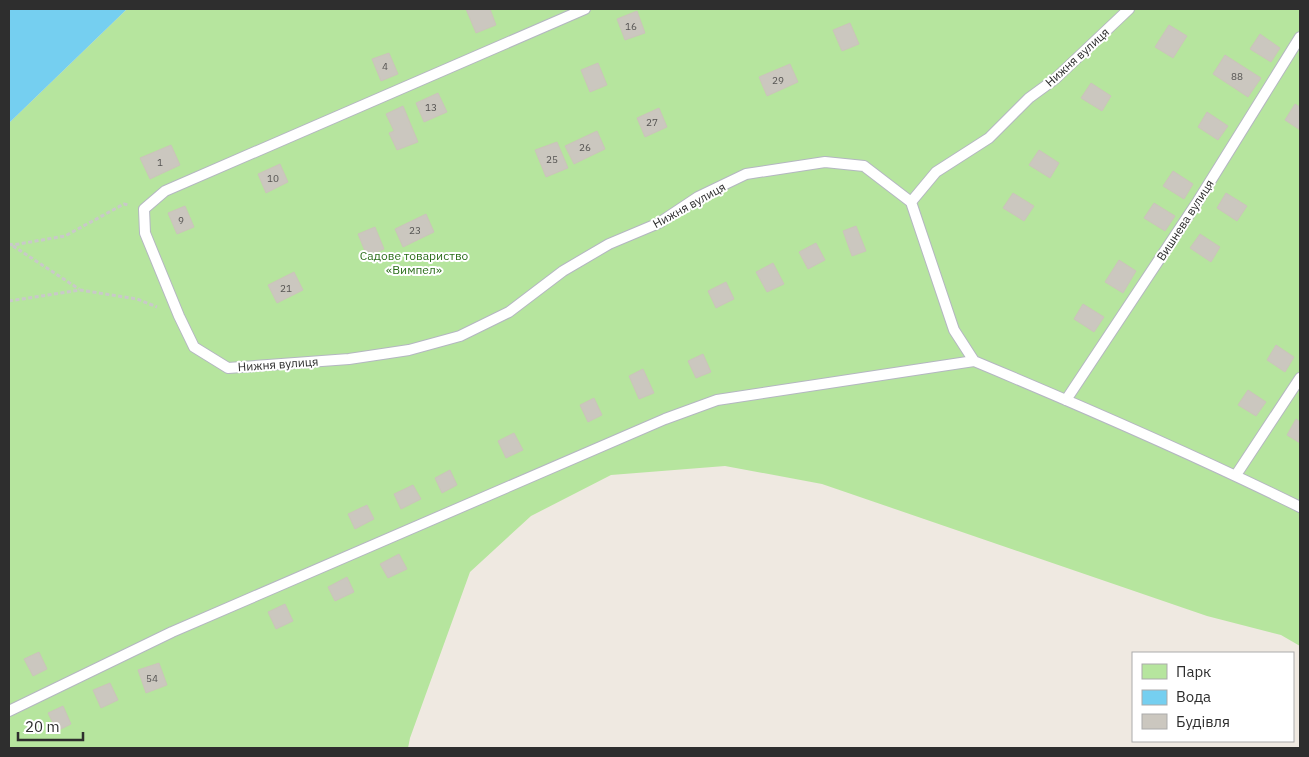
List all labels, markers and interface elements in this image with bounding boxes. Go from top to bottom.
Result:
house number: 16 [625,20,637,33]
street label: Нижня вулиця [1042,24,1112,90]
house number: 4 [382,60,388,73]
house number: 88 [1231,70,1243,83]
house number: 29 [772,74,784,87]
house number: 13 [425,101,437,114]
house number: 27 [646,116,658,129]
house number: 26 [579,141,591,154]
house number: 25 [546,153,558,166]
house number: 1 [157,156,163,169]
house number: 10 [267,172,279,185]
street label: Вишнева вулиця [1153,177,1217,263]
street label: Нижня вулиця [650,179,728,231]
house number: 9 [178,214,184,227]
house number: 23 [409,224,421,237]
park label: Садове товариство «Вимпел» [360,248,469,277]
house number: 21 [280,282,292,295]
street label: Нижня вулиця [237,354,319,374]
legend [1132,652,1294,742]
text: Парк [1176,662,1211,681]
house number: 54 [146,672,158,685]
text: Вода [1176,687,1211,706]
scale bar [18,710,82,742]
text: Будівля [1176,712,1230,731]
text: 20 m [25,717,60,736]

